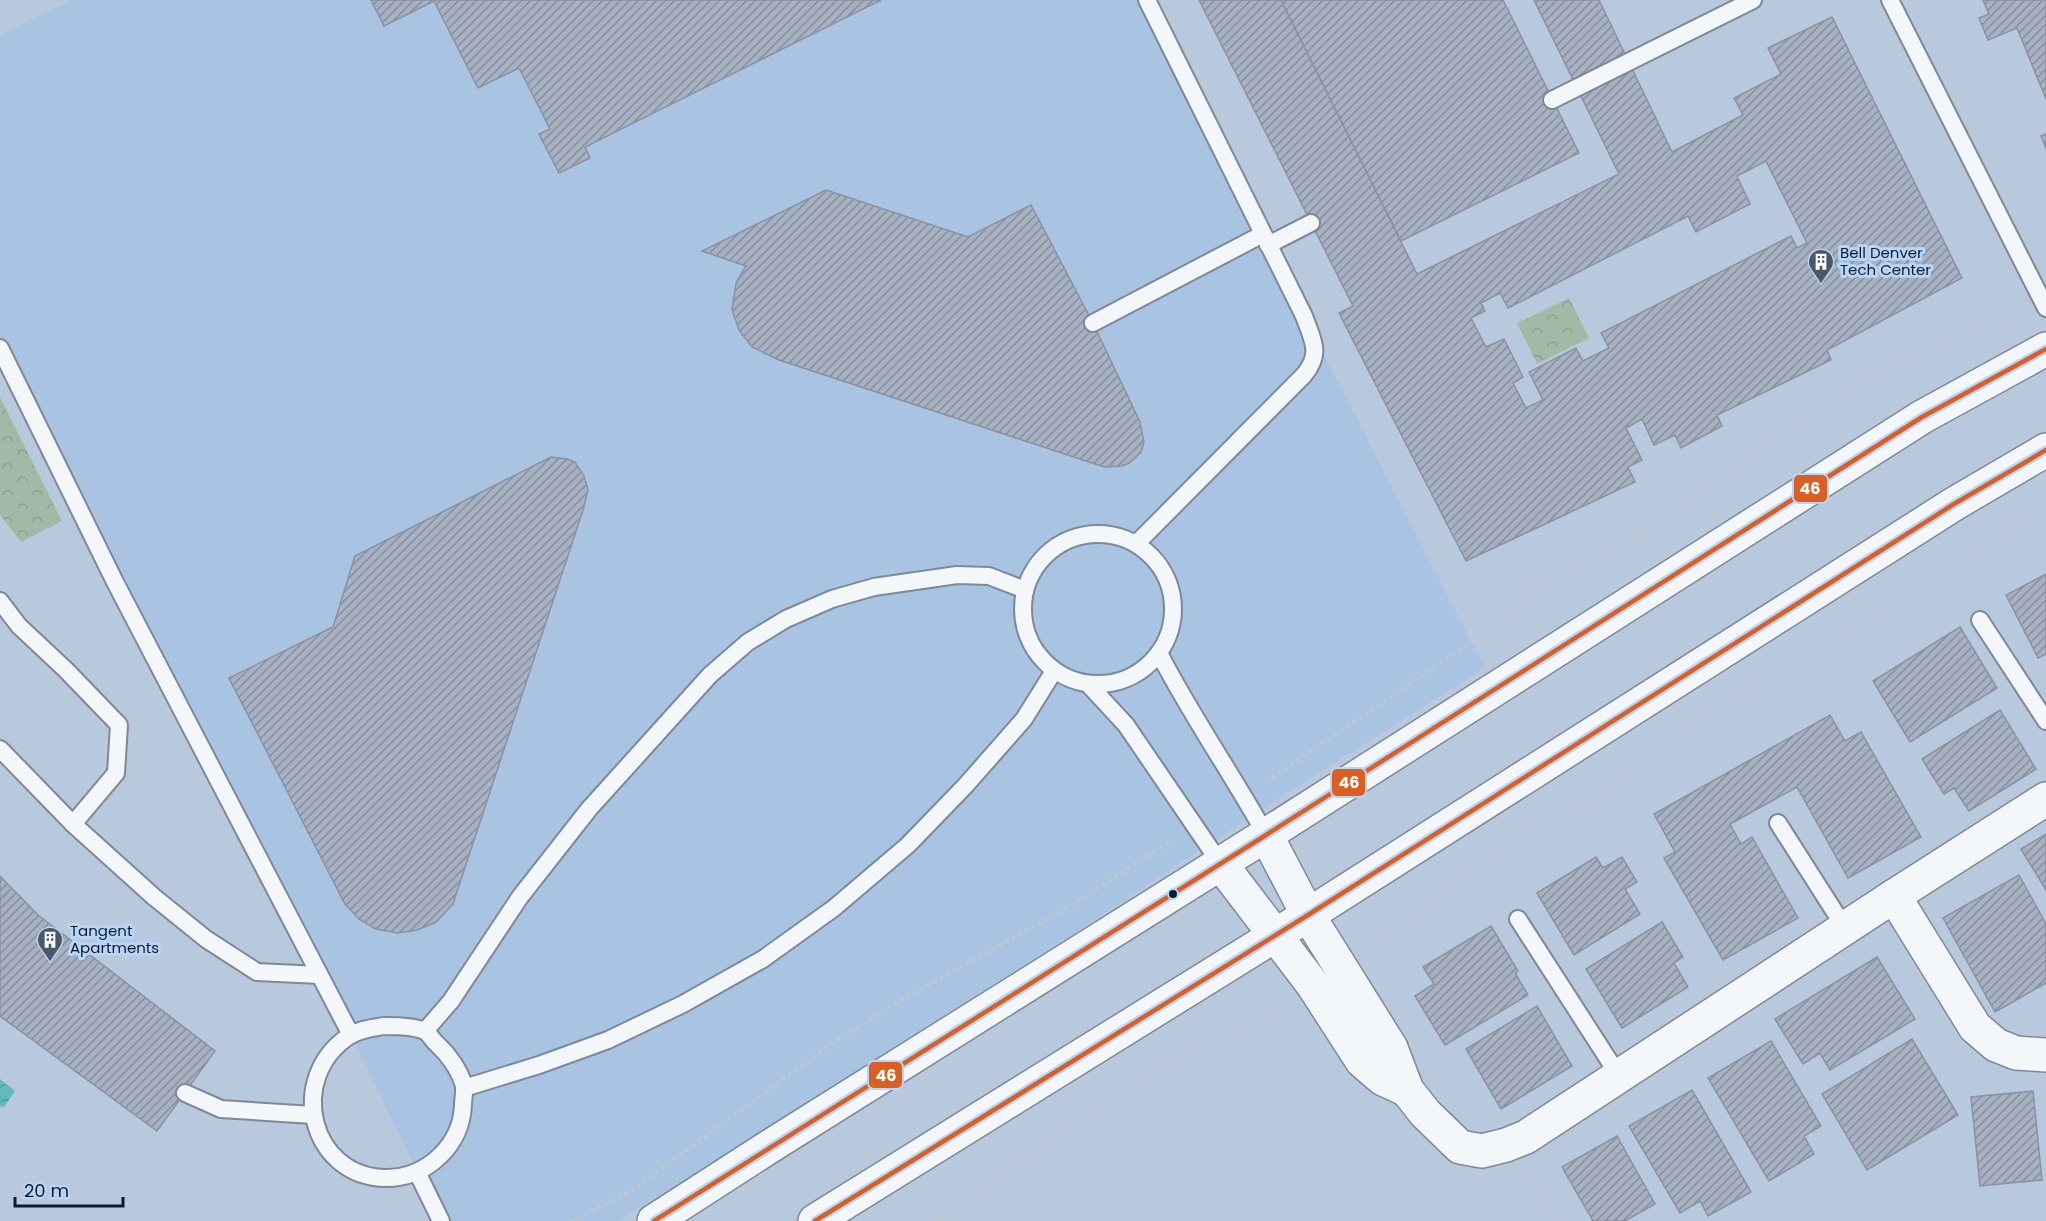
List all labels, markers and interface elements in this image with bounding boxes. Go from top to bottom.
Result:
place label: Bell Denver Tech Center [1840,242,1931,280]
building icon: Bell Denver Tech Center [1806,247,1836,285]
line badge: 46 [1793,474,1828,503]
text: 46 [1799,477,1821,500]
line badge: 46 [1331,768,1366,797]
text: 46 [1338,771,1360,794]
unlabelled marker [1167,888,1179,900]
place label: Tangent Apartments [70,920,159,958]
building icon: Tangent Apartments [35,925,65,963]
line badge: 46 [868,1061,903,1089]
text: 46 [875,1064,897,1087]
scale bar [15,1170,123,1208]
text: 20 m [24,1178,69,1203]

